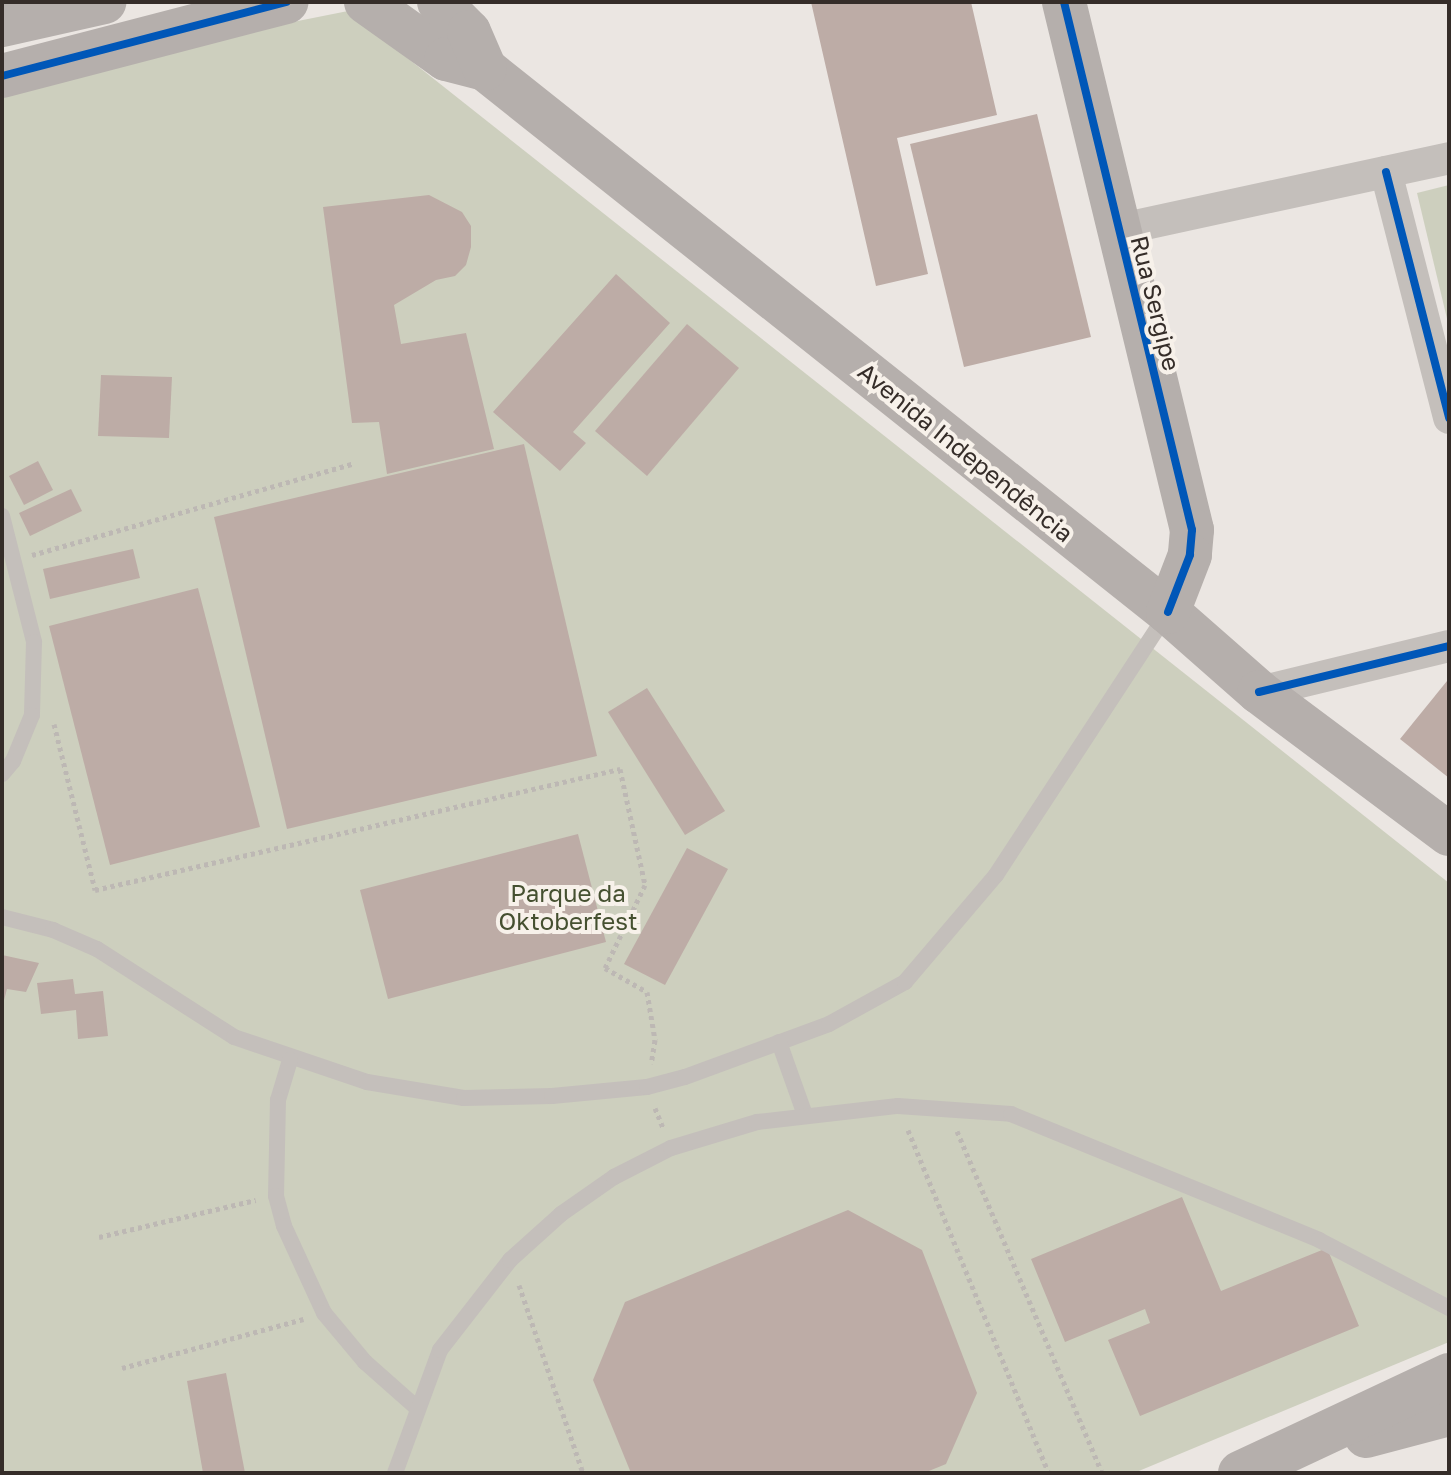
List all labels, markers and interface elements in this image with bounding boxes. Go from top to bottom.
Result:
street label: Rua Sergipe [1125,232,1187,374]
street label: Avenida Independência [853,356,1079,548]
park label: Parque da Oktoberfest [498,879,638,935]

